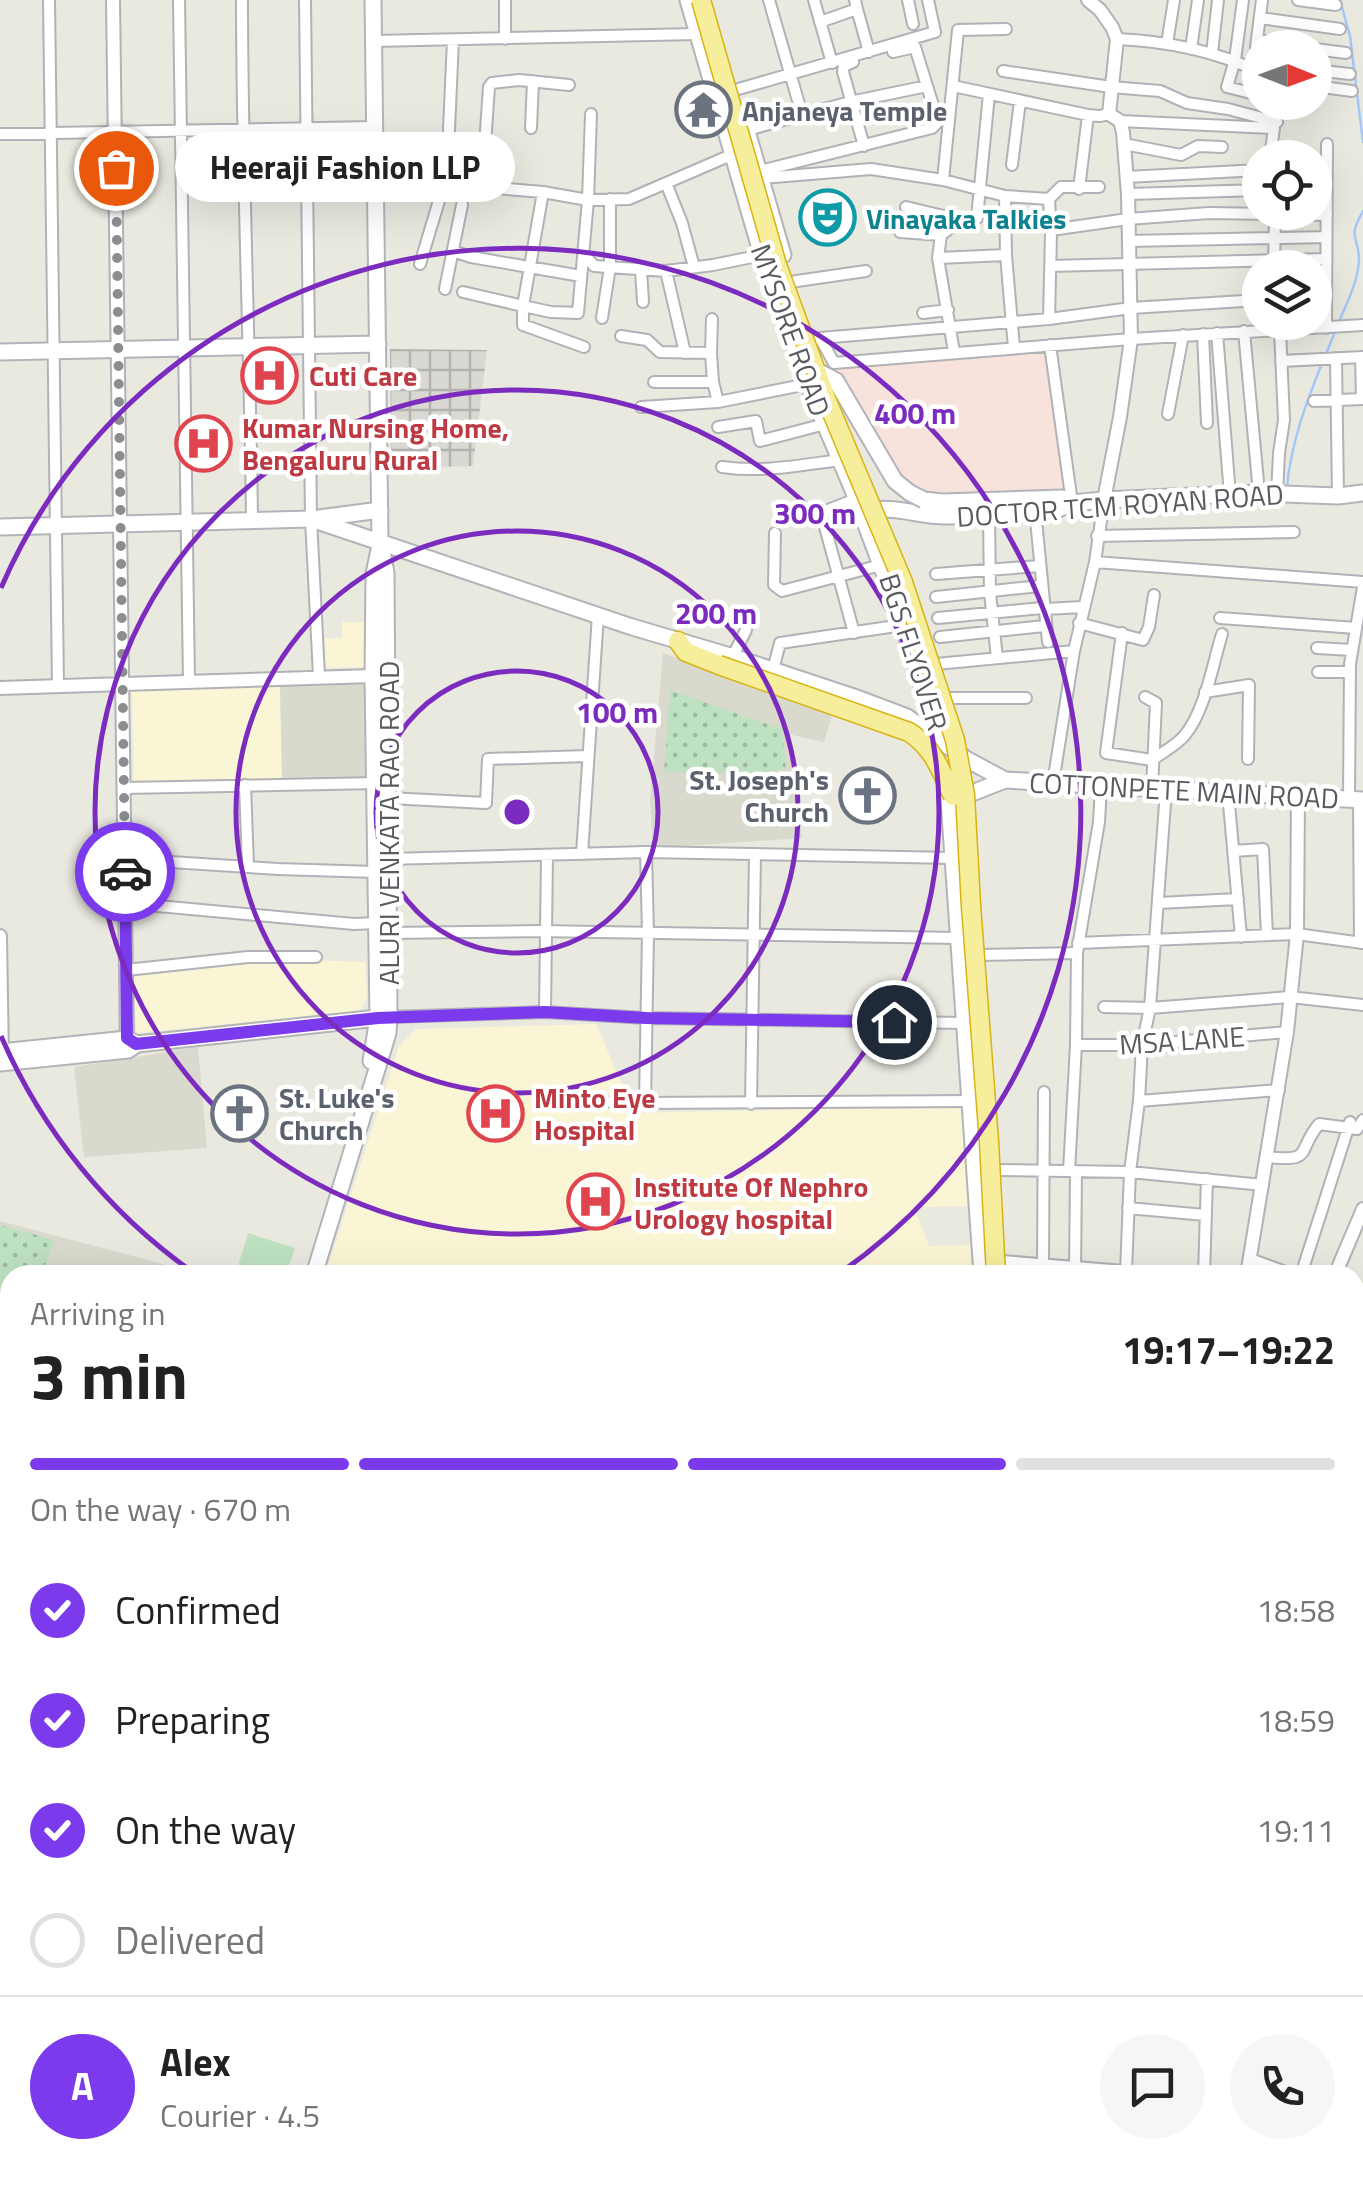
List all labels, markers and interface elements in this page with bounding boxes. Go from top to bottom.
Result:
north arrow [1242,30,1332,120]
map controls [1242,30,1332,340]
temple icon: Anjaneya Temple [673,80,733,140]
place label: Anjaneya Temple [742,89,947,132]
pin [74,126,159,211]
callout: Heeraji Fashion LLP [176,133,516,203]
button: locate [1242,140,1332,230]
icon: bag [89,141,144,196]
text: Heeraji Fashion LLP [210,143,480,191]
theatre icon: Vinayaka Talkies [797,188,857,248]
place label: Vinayaka Talkies [866,197,1066,240]
street label: MYSORE ROAD [740,238,842,422]
button: layers [1242,250,1332,340]
hospital icon: Cuti Care [240,345,300,405]
place label: Cuti Care [309,354,417,397]
text: 400 m [874,390,956,436]
place label: Kumar Nursing Home, Bengaluru Rural [242,406,509,481]
hospital icon: Kumar Nursing Home, Bengaluru Rural [173,413,233,473]
street label: DOCTOR TCM ROYAN ROAD [955,472,1285,538]
text: 300 m [774,490,856,536]
street label: BGS FLYOVER [868,568,960,736]
text: 200 m [675,590,757,636]
street label: ALURI VENKATA RAO ROAD [367,661,410,985]
text: 100 m [576,689,658,735]
place label: St. Joseph's Church [689,758,829,833]
street label: COTTONPETE MAIN ROAD [1028,760,1340,820]
church icon: St. Joseph's Church [838,765,898,825]
centre of rings [499,794,535,830]
courier [75,822,175,922]
icon: car [98,845,153,900]
pin [852,980,937,1065]
icon: home [867,995,922,1050]
street label: MSA LANE [1118,1014,1246,1066]
place label: St. Luke's Church [279,1076,394,1151]
place label: Minto Eye Hospital [534,1076,656,1151]
church icon: St. Luke's Church [210,1083,270,1143]
hospital icon: Minto Eye Hospital [465,1083,525,1143]
place label: Institute Of Nephro Urology hospital [634,1165,868,1240]
hospital icon: Institute Of Nephro Urology hospital [565,1172,625,1232]
text: Arriving in [30,1289,166,1337]
text: 19:17–19:22 [1122,1321,1335,1379]
text: 3 min [30,1325,188,1424]
text: On the way · 670 m [30,1485,291,1533]
text: Confirmed [115,1581,281,1639]
icon: check [30,1583,85,1638]
text: 18:58 [1256,1586,1335,1634]
text: Preparing [115,1691,270,1749]
icon: check [30,1693,85,1748]
text: 18:59 [1256,1696,1335,1744]
text: On the way [115,1801,296,1859]
icon: check [30,1803,85,1858]
text: 19:11 [1256,1806,1335,1854]
text: Delivered [115,1911,265,1969]
text: Alex [160,2033,231,2091]
button: chat [1100,2034,1205,2139]
button: phone [1230,2034,1335,2139]
text: A [71,2057,94,2115]
text: Courier · 4.5 [160,2091,320,2139]

